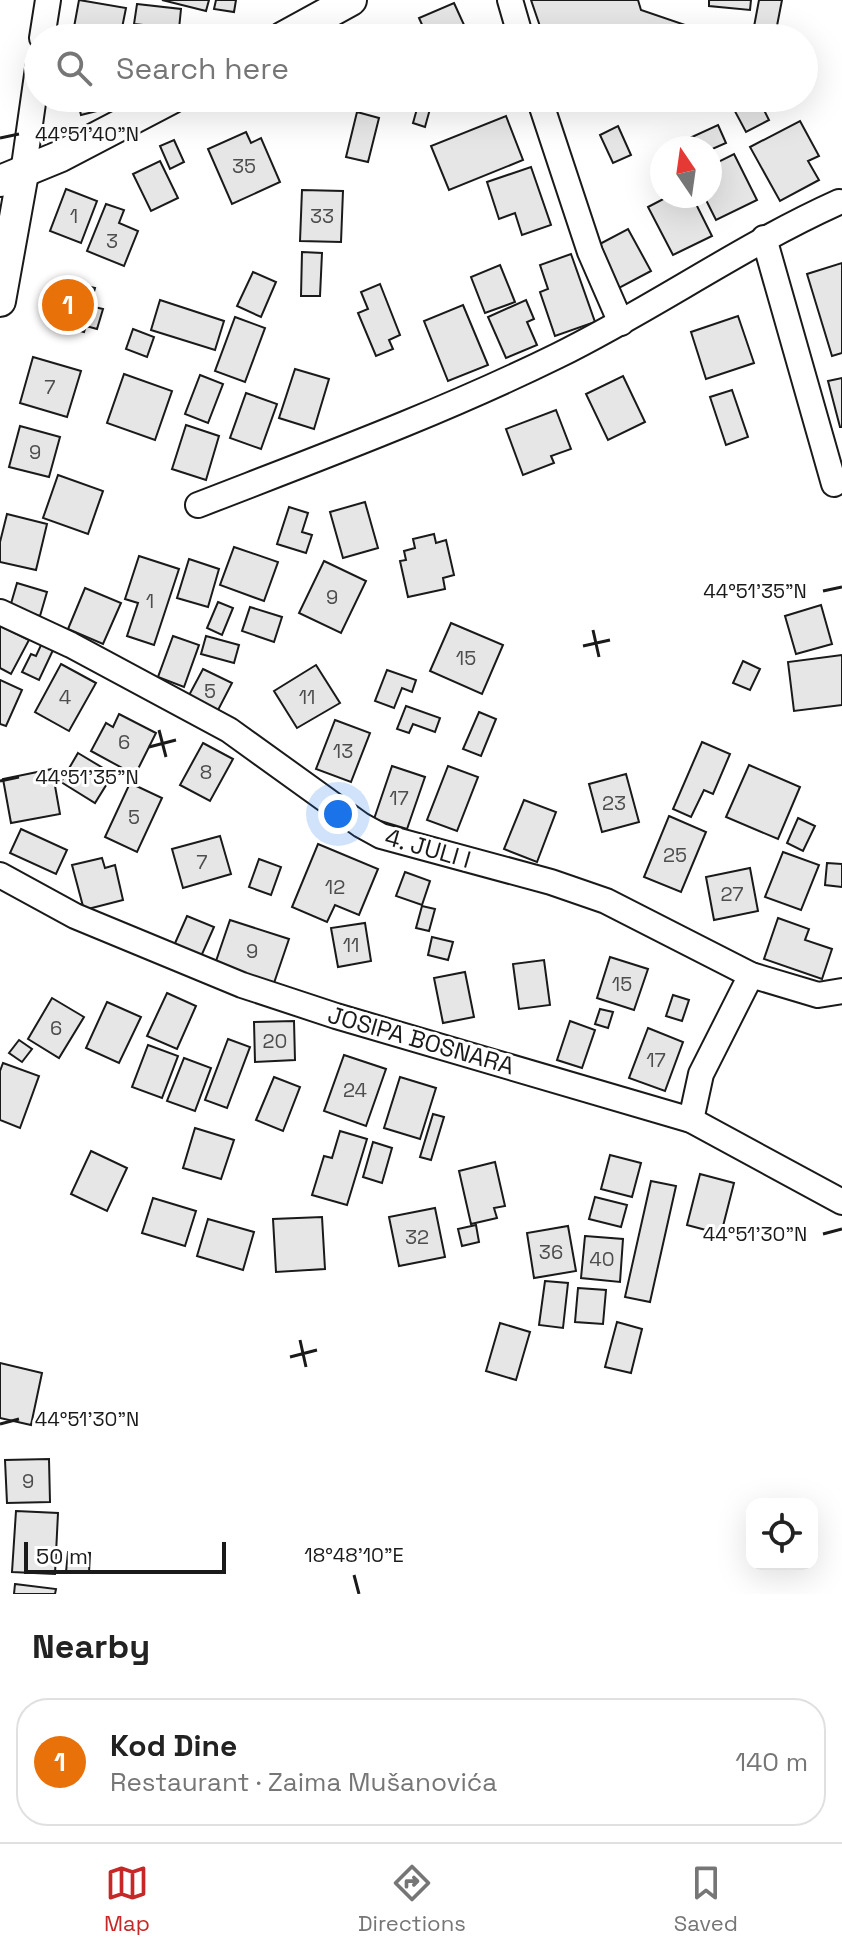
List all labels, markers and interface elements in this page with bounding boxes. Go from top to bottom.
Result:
search box [24,24,818,112]
icon: search [52,46,96,90]
text: Search here [116,49,289,88]
text: 44°51'40"N [35,121,139,147]
north arrow [650,136,722,208]
house number: 35 [232,153,256,179]
house number: 1 [70,203,78,229]
house number: 33 [310,203,334,229]
house number: 3 [106,228,118,254]
pin: 1 [42,275,94,335]
house number: 7 [44,374,56,400]
house number: 9 [29,439,41,465]
text: 44°51'35"N [703,578,807,604]
house number: 9 [326,584,338,610]
house number: 1 [146,588,154,614]
house number: 15 [456,645,476,671]
house number: 5 [204,678,216,704]
house number: 4 [59,684,71,710]
house number: 11 [299,684,315,710]
house number: 6 [118,729,130,755]
house number: 13 [333,738,353,764]
house number: 8 [200,759,212,785]
text: 44°51'35"N [35,764,139,790]
house number: 17 [389,785,409,811]
house number: 23 [602,790,626,816]
your location [318,794,358,834]
house number: 5 [128,804,140,830]
street label: 4. JULI I [382,821,474,875]
house number: 25 [663,842,687,868]
house number: 7 [196,849,208,875]
house number: 12 [325,874,345,900]
house number: 27 [720,881,744,907]
house number: 11 [343,932,359,958]
house number: 9 [246,938,258,964]
house number: 15 [612,971,632,997]
street label: JOSIPA BOSNARA [324,999,518,1081]
house number: 6 [50,1015,62,1041]
house number: 20 [263,1028,287,1054]
house number: 17 [646,1047,666,1073]
house number: 24 [343,1077,367,1103]
text: 44°51'30"N [703,1221,807,1247]
house number: 32 [405,1224,429,1250]
house number: 36 [539,1239,563,1265]
house number: 40 [589,1246,615,1272]
text: 44°51'30"N [35,1406,139,1432]
house number: 9 [22,1468,34,1494]
map controls [746,1498,818,1570]
button: locate [746,1498,818,1570]
scale bar [24,1538,226,1574]
text: 50 m [36,1542,88,1570]
text: 18°48'10"E [304,1542,404,1568]
text: Nearby [32,1625,150,1668]
text: Kod Dine [110,1726,237,1765]
text: 1 [54,1745,66,1779]
text: 140 m [735,1745,808,1779]
text: Restaurant · Zaima Mušanovića [110,1765,497,1799]
tab: Map [104,1861,150,1937]
tab: Directions [358,1861,466,1937]
tab: Saved [674,1861,738,1937]

